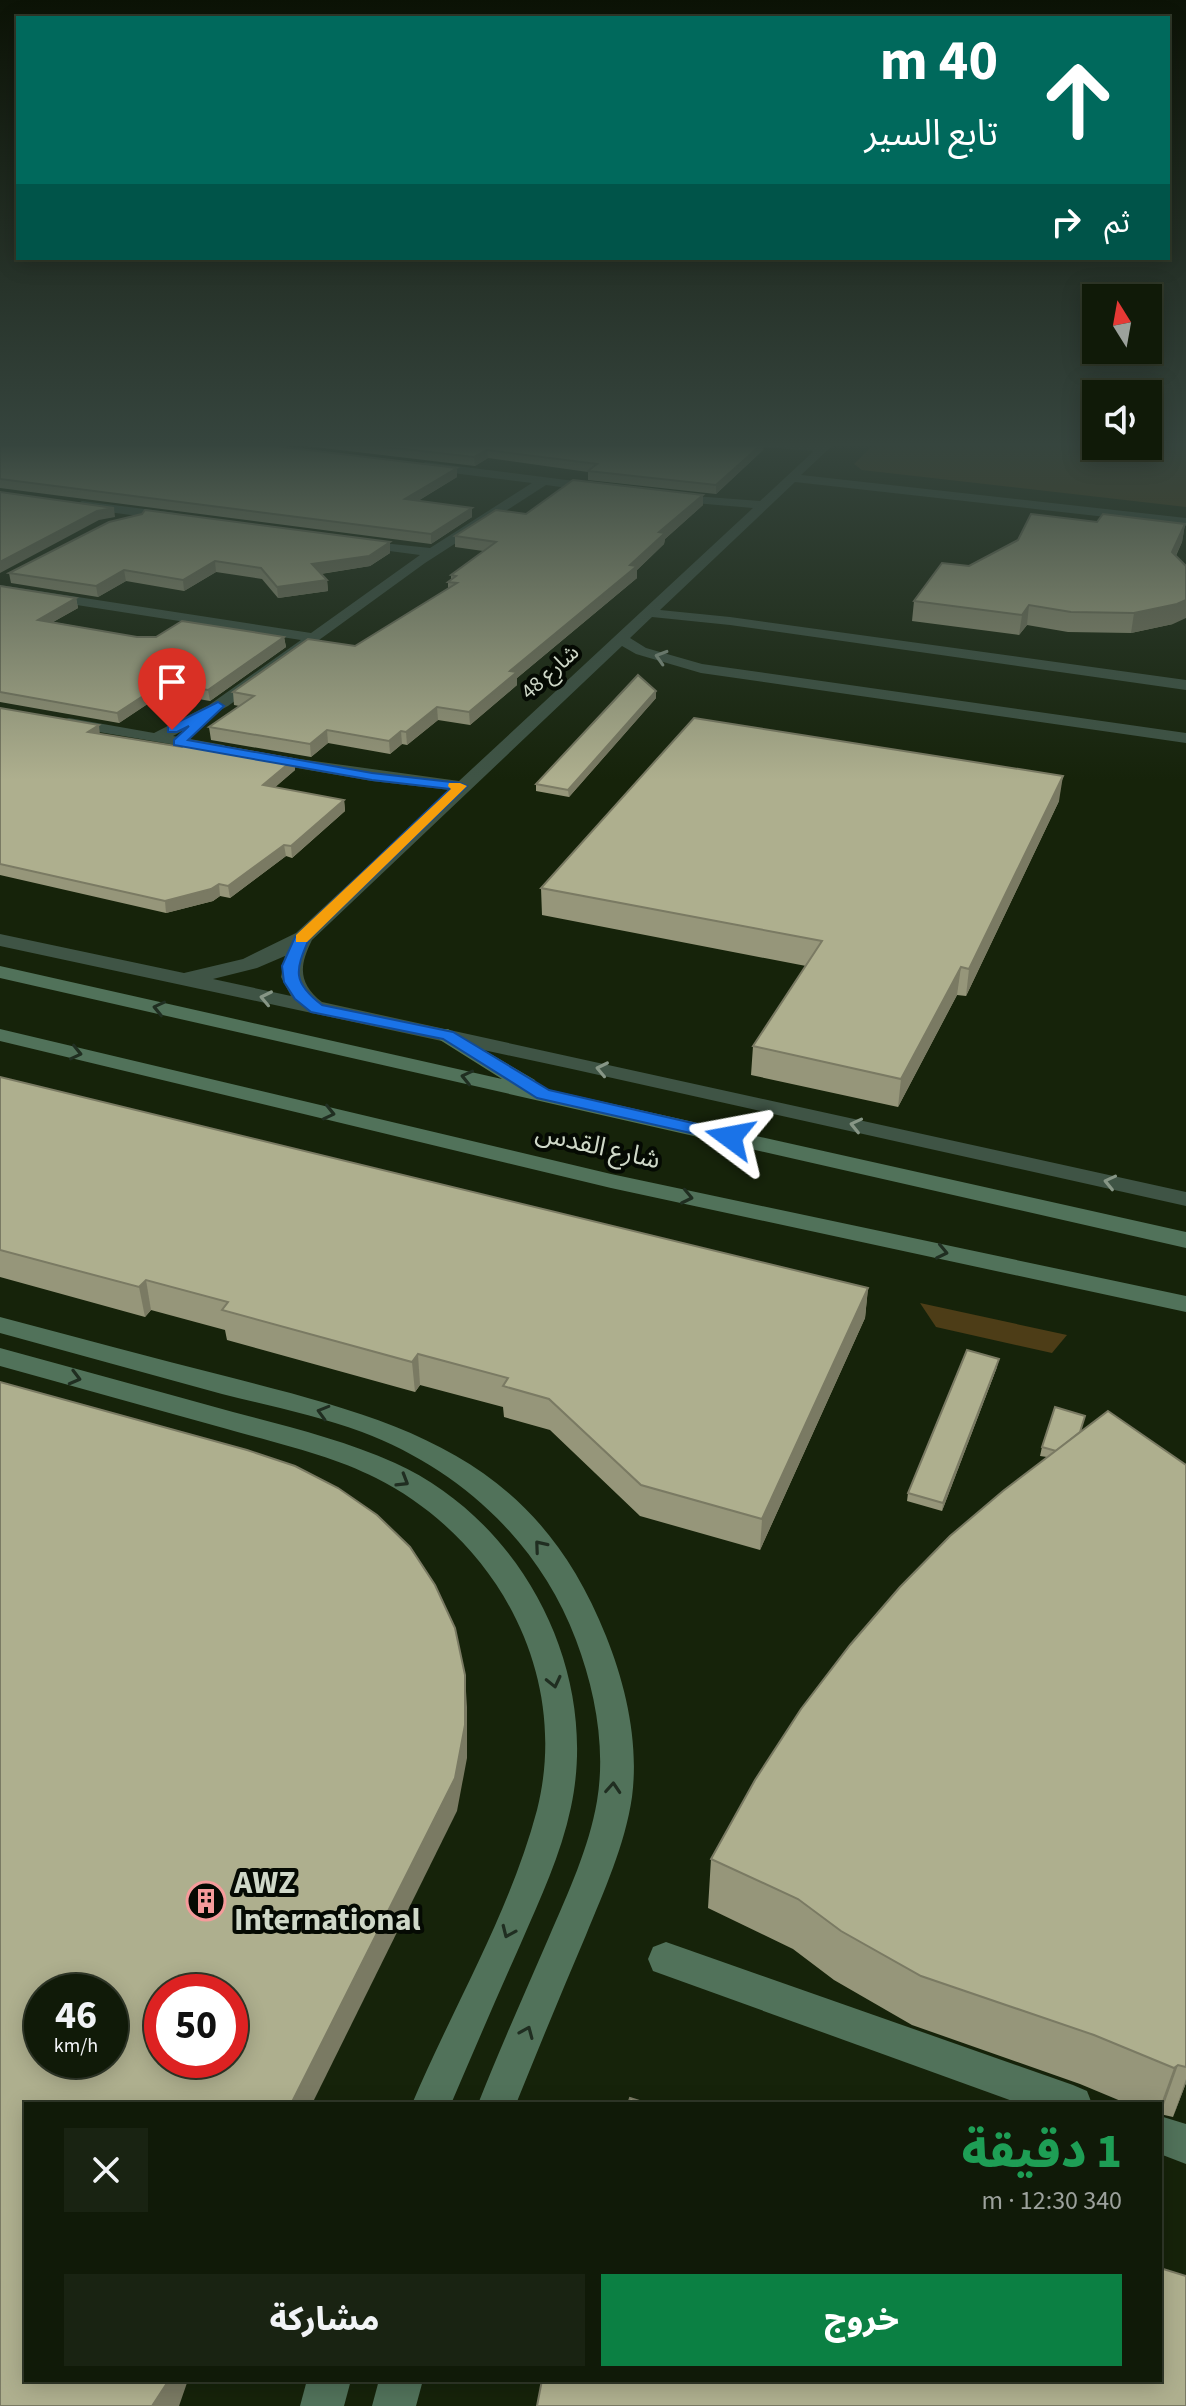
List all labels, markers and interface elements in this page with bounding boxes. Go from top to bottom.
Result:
text: 40 m [880,22,998,101]
icon: ahead [1026,48,1130,152]
text: تابع السير [865,108,998,159]
icon: right [1044,200,1088,244]
text: ثم [1104,201,1130,244]
north arrow [1082,284,1162,364]
map controls [1082,284,1162,460]
button: sound [1082,380,1162,460]
street label: شارع 48 [514,637,586,707]
pin [138,648,206,730]
one-way arrow [654,650,668,666]
icon: arrive [150,660,194,704]
one-way arrow [259,990,273,1007]
one-way arrow [152,1000,166,1017]
one-way arrow [69,1044,82,1061]
one-way arrow [596,1061,610,1078]
one-way arrow [461,1069,474,1086]
position arrow [688,1095,772,1179]
one-way arrow [321,1104,335,1121]
street label: شارع القدس [532,1114,664,1178]
one-way arrow [850,1117,864,1134]
one-way arrow [1104,1174,1117,1191]
one-way arrow [680,1188,694,1205]
one-way arrow [934,1243,948,1260]
one-way arrow [68,1369,82,1385]
one-way arrow [317,1405,331,1421]
one-way arrow [394,1471,409,1486]
one-way arrow [535,1540,550,1555]
one-way arrow [545,1675,562,1688]
one-way arrow [604,1781,621,1794]
place label: AWZ International [233,1860,421,1943]
building icon: AWZ International [185,1880,227,1922]
one-way arrow [501,1924,517,1938]
speed limit sign: 50 [144,1974,248,2078]
text: 46 [55,1987,97,2044]
one-way arrow [517,2026,533,2040]
text: km/h [54,2032,98,2060]
text: 1 دقيقة [961,2118,1122,2186]
button: close [64,2128,148,2212]
text: 340 m · 12:30 [981,2182,1122,2219]
button: مشاركة [64,2274,585,2366]
button: خروج [601,2274,1122,2366]

